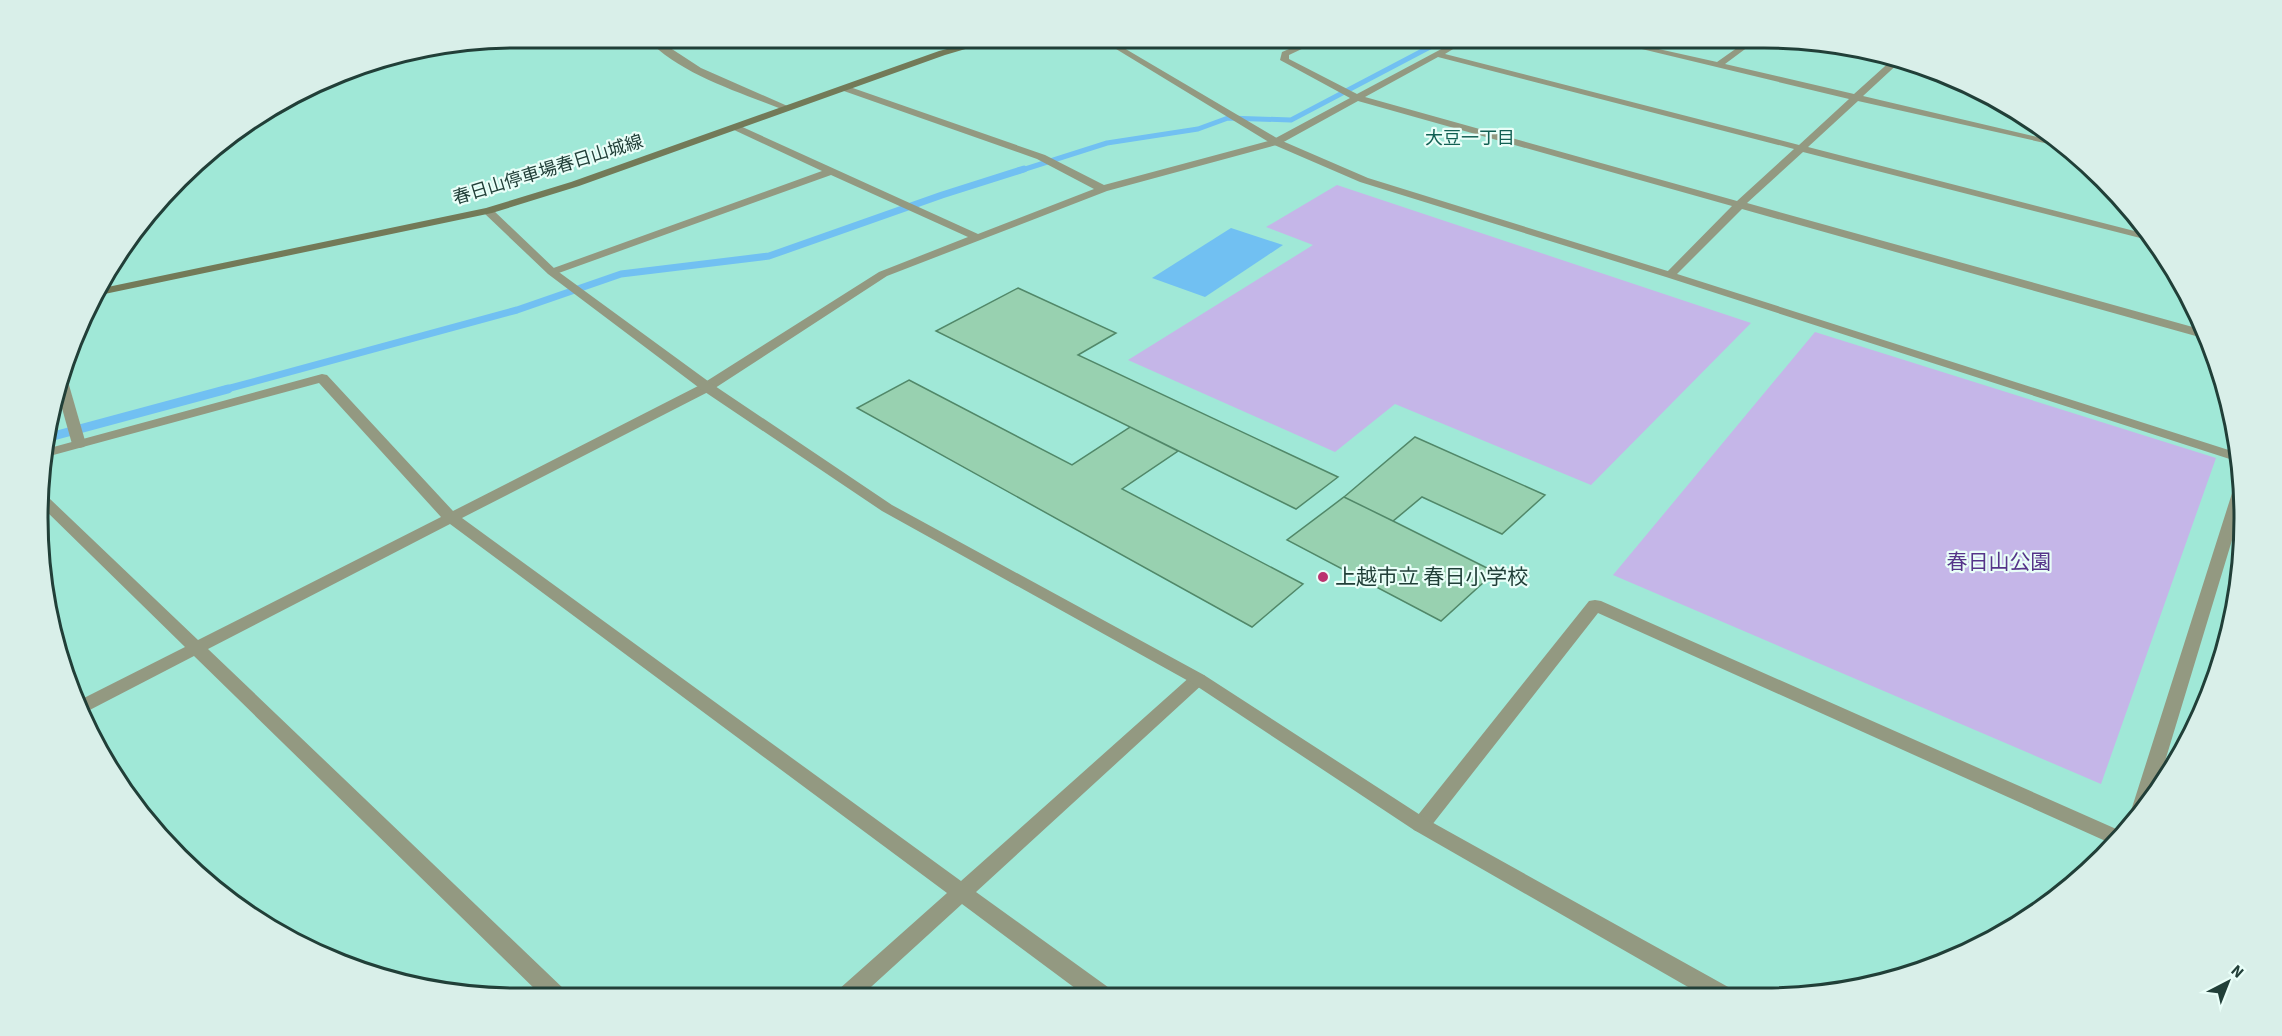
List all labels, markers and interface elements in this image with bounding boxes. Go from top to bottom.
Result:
district label: 大豆一丁目 [1425,126,1515,151]
street label: 春日山停車場春日山城線 [450,129,646,211]
park label: 春日山公園 [1947,547,2052,577]
place label: 上越市立 春日小学校 [1335,562,1528,592]
marker: 上越市立 春日小学校 [1316,570,1330,584]
north arrow [2198,952,2258,1012]
text: N [2226,960,2249,983]

